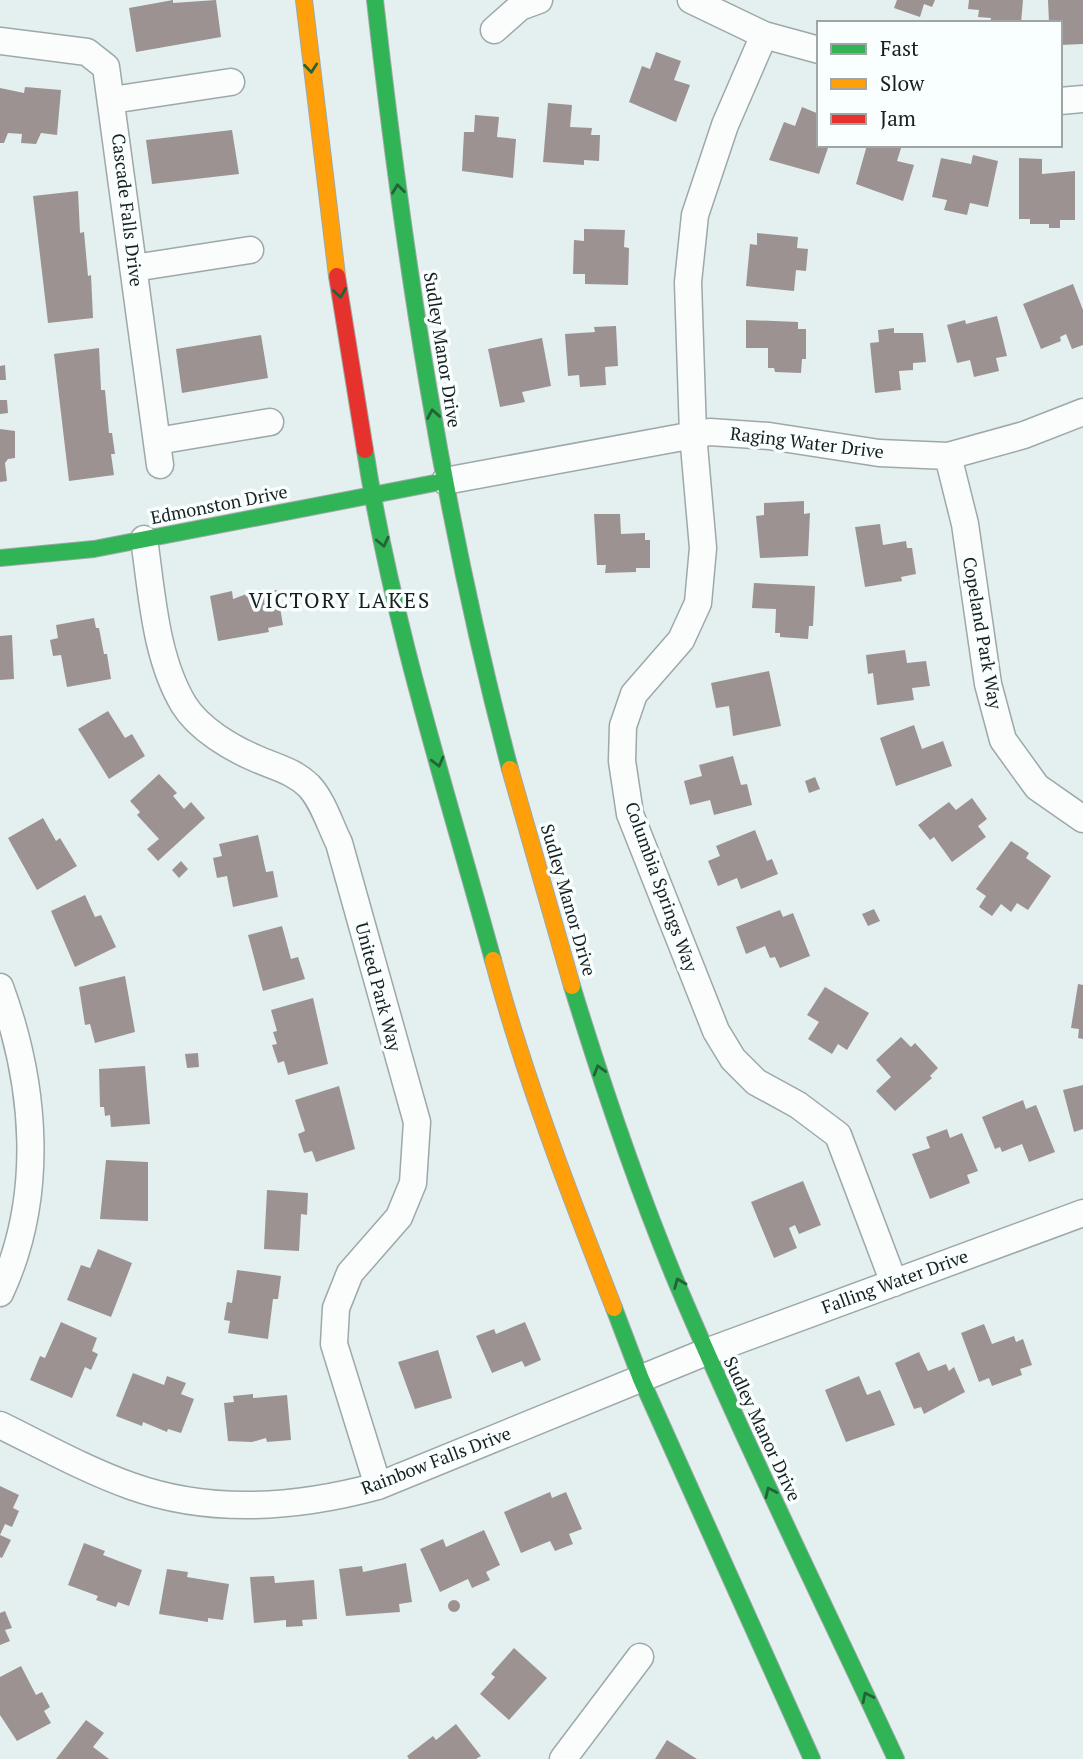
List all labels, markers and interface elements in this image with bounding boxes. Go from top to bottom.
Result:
legend [817,21,1062,147]
text: Fast [880,34,919,62]
one-way arrow [303,63,318,74]
text: Slow [880,69,925,97]
text: Jam [880,104,916,132]
street label: Cascade Falls Drive [107,132,149,288]
one-way arrow [391,184,406,195]
street label: Sudley Manor Drive [419,270,467,429]
one-way arrow [332,288,347,299]
one-way arrow [426,408,441,420]
street label: Raging Water Drive [729,421,885,463]
street label: Edmonston Drive [148,479,289,529]
one-way arrow [375,536,389,548]
street label: Copeland Park Way [958,555,1008,712]
district label: VICTORY LAKES [249,586,431,614]
one-way arrow [430,756,444,768]
street label: Columbia Springs Way [620,798,704,976]
street label: Sudley Manor Drive [536,821,602,979]
street label: United Park Way [350,920,408,1055]
one-way arrow [593,1065,608,1077]
street label: Falling Water Drive [818,1243,971,1319]
one-way arrow [674,1278,688,1290]
street label: Sudley Manor Drive [719,1352,807,1505]
street label: Rainbow Falls Drive [357,1420,514,1500]
one-way arrow [764,1486,778,1499]
one-way arrow [862,1692,876,1704]

